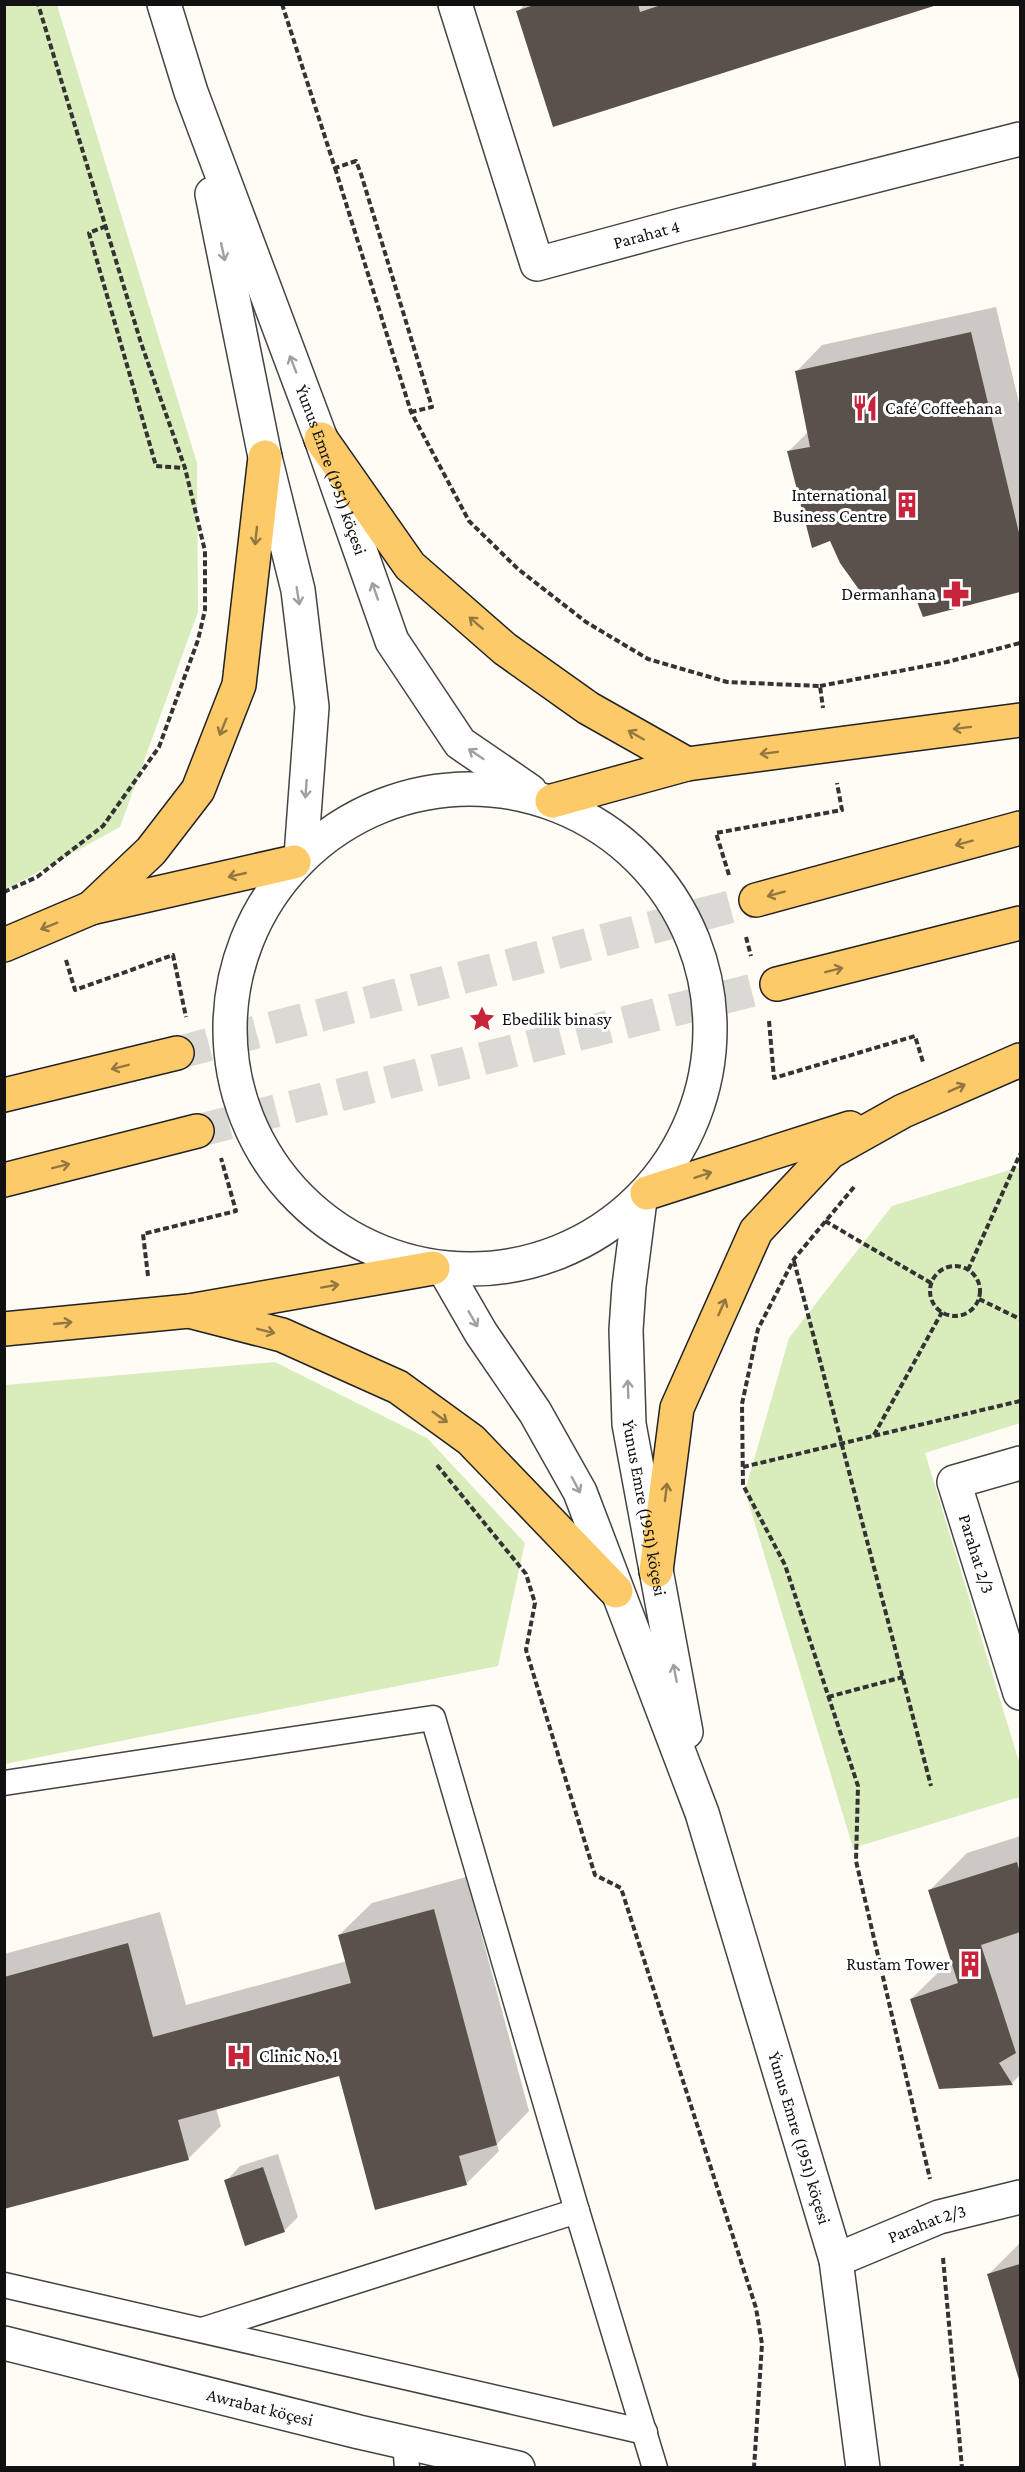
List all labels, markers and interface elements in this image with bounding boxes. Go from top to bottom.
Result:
street label: Parahat 4 [611,216,682,253]
one-way arrow [218,242,230,261]
one-way arrow [287,356,298,374]
street label: Ýunus Emre (1951) köçesi [292,382,371,558]
restaurant icon: Café Coffeehana [850,393,880,423]
place label: Café Coffeehana [885,398,1002,418]
place label: International Business Centre [773,485,887,526]
building icon: International Business Centre [892,490,922,520]
one-way arrow [251,525,262,545]
pharmacy icon: Dermanhana [941,579,971,609]
one-way arrow [368,582,379,601]
place label: Dermanhana [841,584,936,604]
one-way arrow [293,585,304,605]
one-way arrow [468,617,484,630]
one-way arrow [217,717,228,735]
one-way arrow [953,722,973,733]
one-way arrow [628,728,645,740]
one-way arrow [760,747,780,758]
one-way arrow [468,748,484,760]
one-way arrow [300,779,311,799]
one-way arrow [955,838,974,850]
one-way arrow [228,870,247,881]
one-way arrow [767,889,786,901]
one-way arrow [41,921,59,932]
one-way arrow [824,963,843,975]
place icon: Ebedilik binasy [467,1004,497,1034]
place label: Ebedilik binasy [502,1009,612,1029]
one-way arrow [111,1061,130,1073]
one-way arrow [947,1082,965,1093]
one-way arrow [51,1159,70,1171]
one-way arrow [693,1169,712,1180]
one-way arrow [319,1280,339,1291]
one-way arrow [717,1299,728,1317]
one-way arrow [468,1310,480,1327]
one-way arrow [52,1317,72,1328]
one-way arrow [257,1325,276,1337]
one-way arrow [622,1379,633,1399]
one-way arrow [431,1411,447,1424]
street label: Ýunus Emre (1951) köçesi [619,1419,671,1598]
one-way arrow [570,1476,582,1493]
one-way arrow [661,1483,672,1502]
street label: Parahat 2/3 [955,1512,998,1596]
one-way arrow [669,1664,680,1683]
building icon: Rustam Tower [955,1949,985,1979]
place label: Rustam Tower [846,1954,951,1974]
hospital icon: Clinic No. 1 [224,2041,254,2071]
place label: Clinic No. 1 [259,2046,338,2066]
street label: Ýunus Emre (1951) köçesi [764,2049,835,2227]
street label: Parahat 2/3 [885,2201,968,2247]
street label: Awrabat köçesi [205,2384,316,2430]

